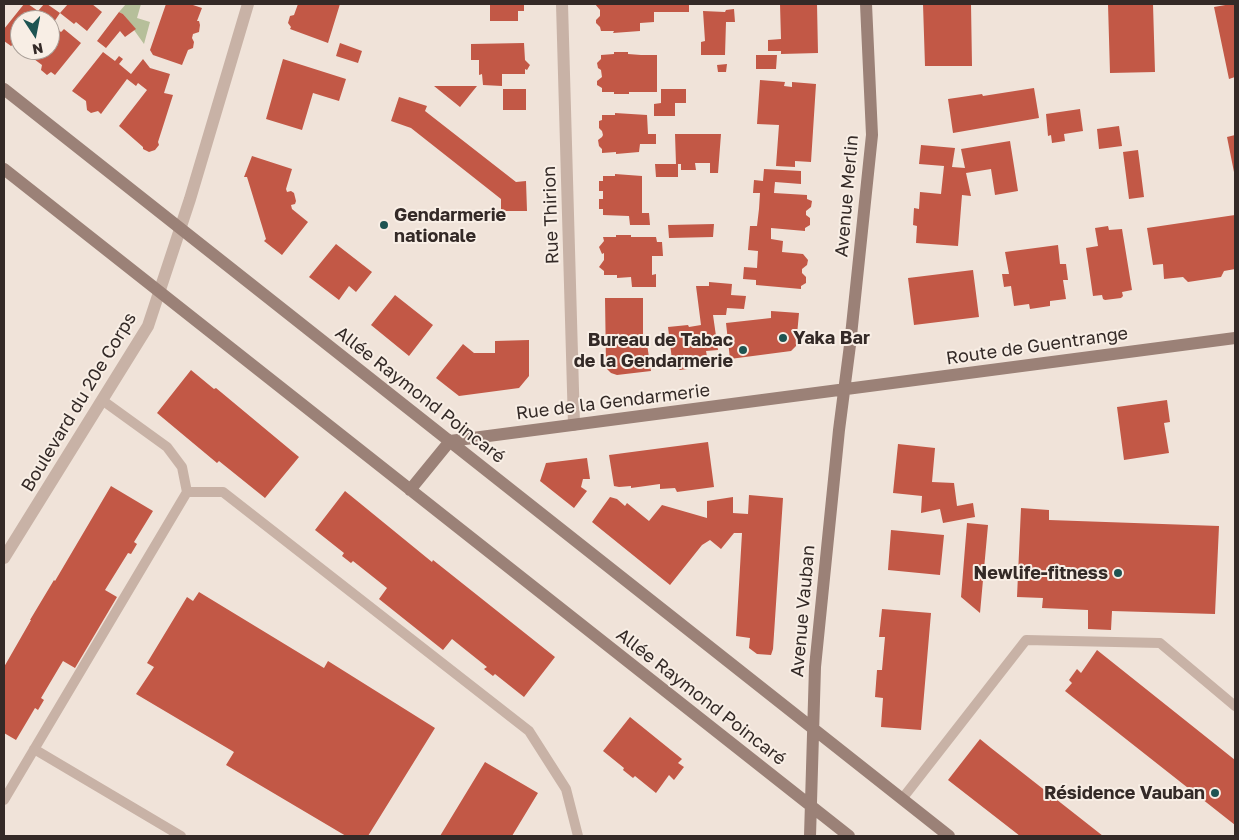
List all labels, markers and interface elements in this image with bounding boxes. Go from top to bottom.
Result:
north arrow [10,10,60,60]
text: N [31,40,45,59]
street label: Avenue Merlin [831,134,863,258]
street label: Rue Thirion [538,165,564,265]
place label: Gendarmerie nationale [394,204,506,246]
marker: Gendarmerie nationale [378,219,390,231]
street label: Boulevard du 20e Corps [17,308,141,496]
street label: Allée Raymond Poincaré [331,322,509,468]
street label: Route de Guentrange [945,323,1129,369]
place label: Yaka Bar [793,327,870,349]
place label: Bureau de Tabac de la Gendarmerie [574,329,733,372]
marker: Yaka Bar [777,332,789,344]
marker: Bureau de Tabac de la Gendarmerie [737,344,749,356]
street label: Rue de la Gendarmerie [515,379,711,425]
street label: Avenue Vauban [786,544,820,678]
place label: Newlife-fitness [974,562,1108,584]
marker: Newlife-fitness [1112,567,1124,579]
street label: Allée Raymond Poincaré [612,624,790,770]
place label: Résidence Vauban [1044,782,1205,804]
marker: Résidence Vauban [1209,787,1221,799]

